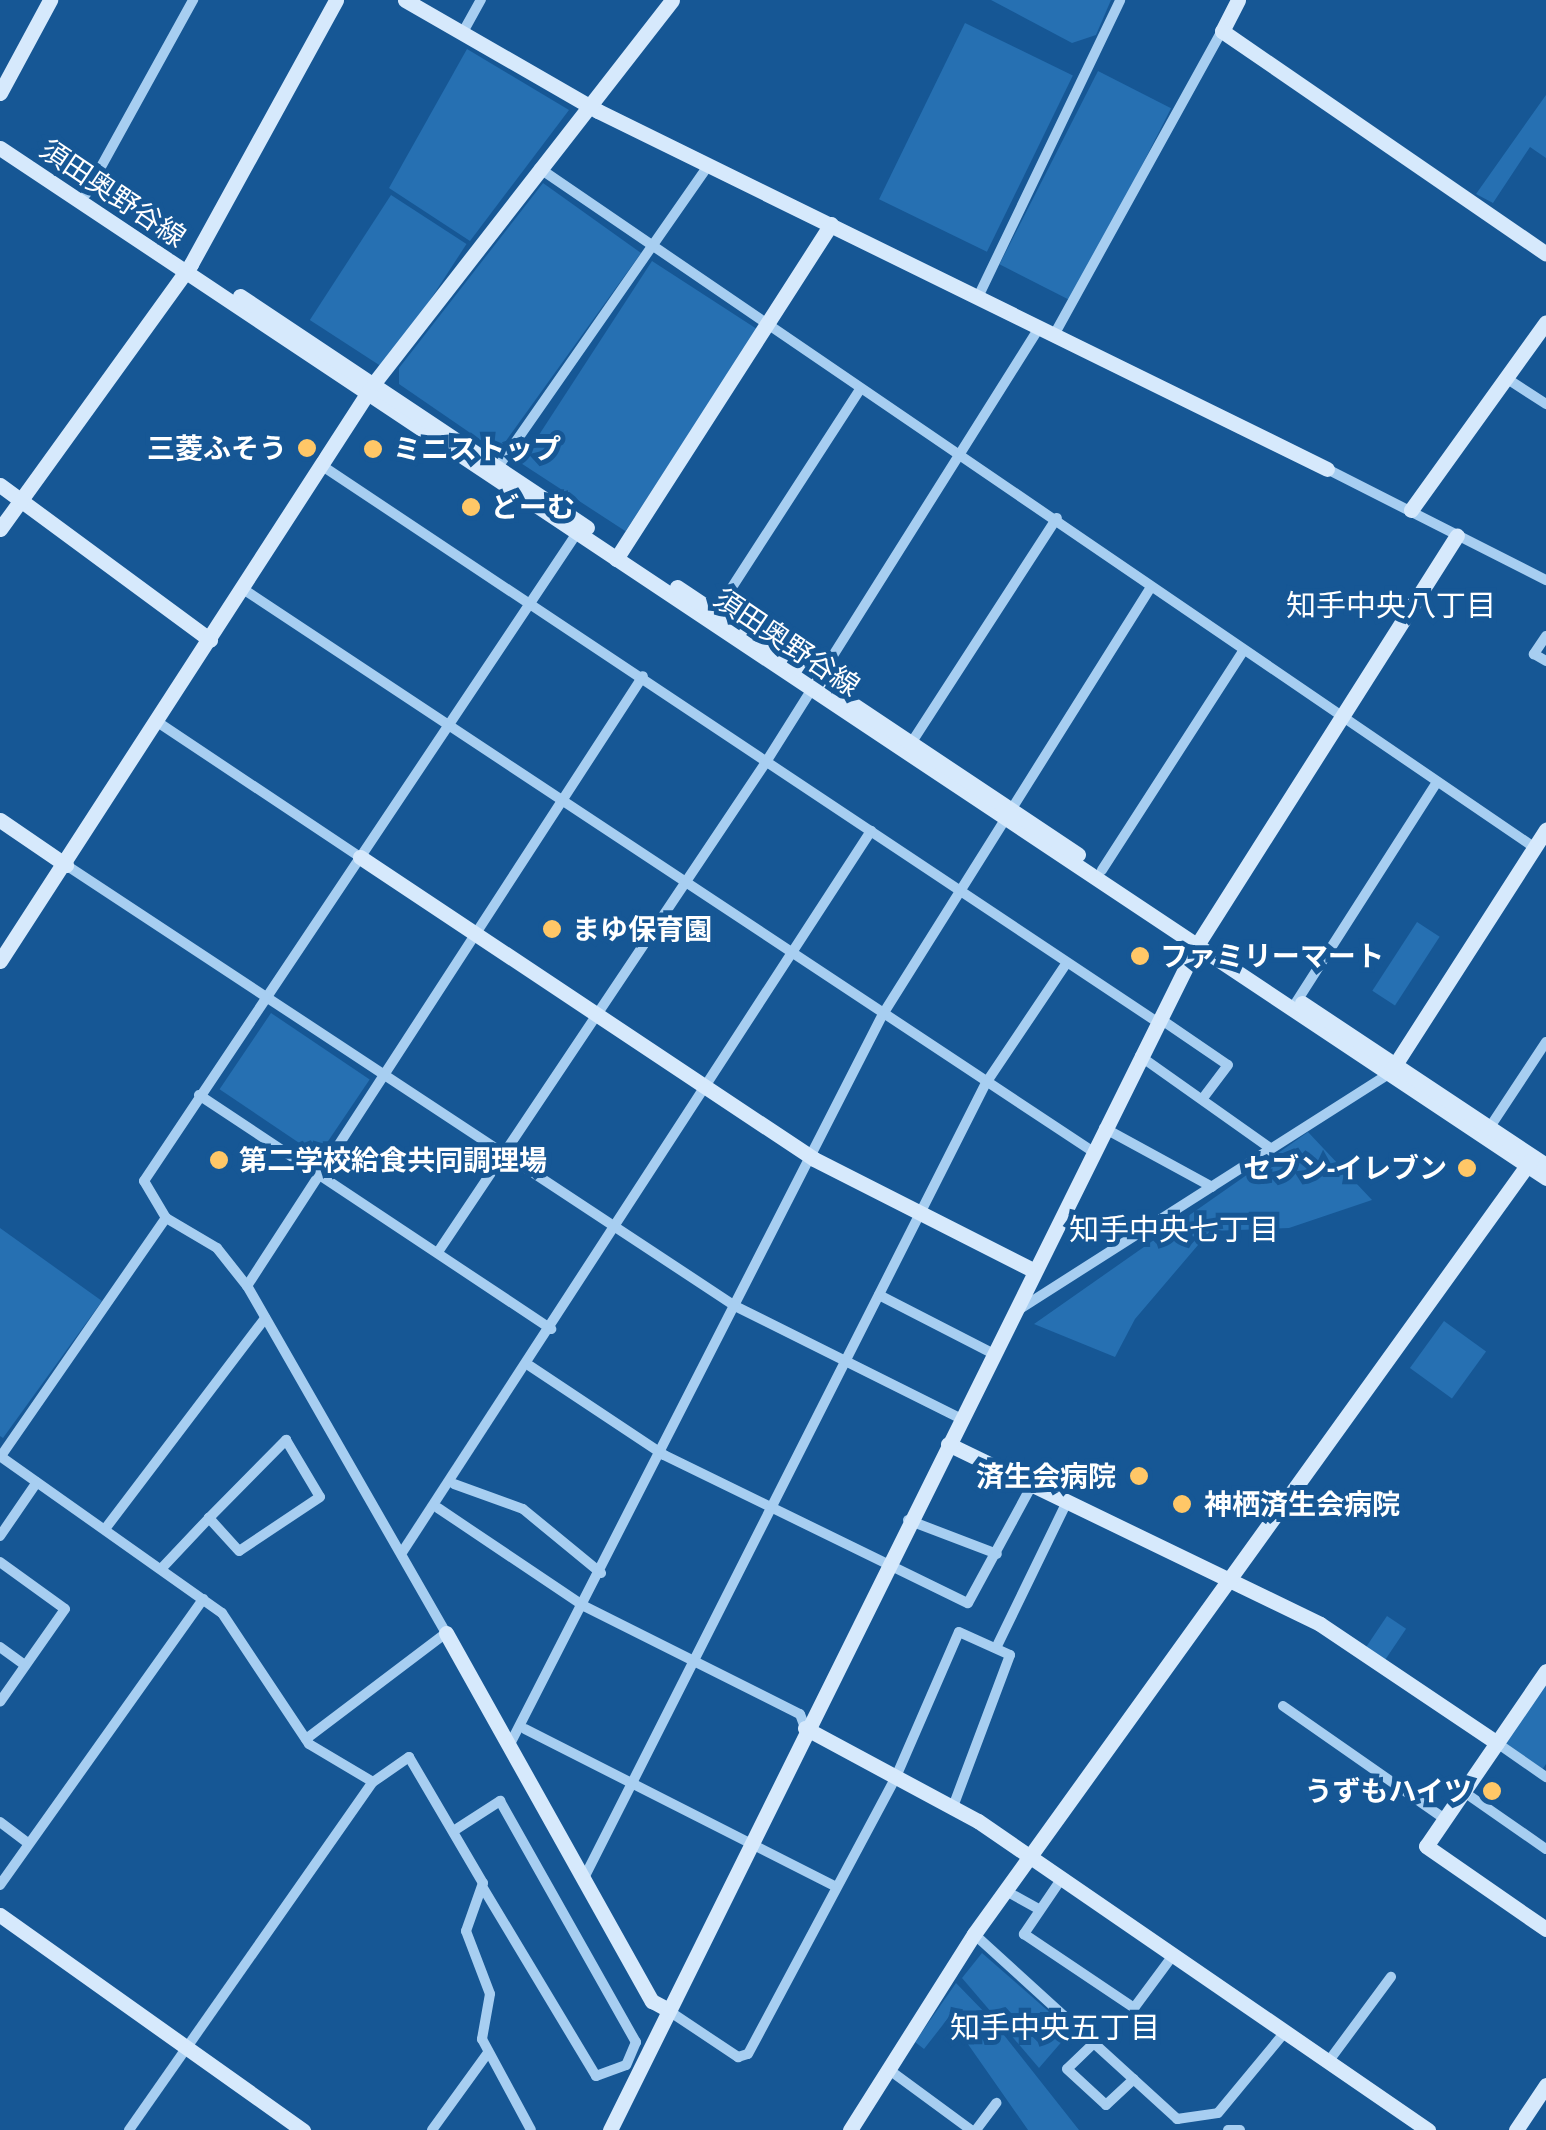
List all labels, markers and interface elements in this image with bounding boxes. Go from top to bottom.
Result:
street label: 須田奥野谷線 [34,132,192,254]
place label: 三菱ふそう [147,431,287,465]
place label: ミニストップ [393,432,561,466]
marker: 三菱ふそう [296,437,318,459]
marker: ミニストップ [362,438,384,460]
place label: どーむ [491,490,575,524]
marker: どーむ [460,496,482,518]
street label: 須田奥野谷線 [708,581,866,703]
district label: 知手中央八丁目 [1286,587,1496,623]
place label: まゆ保育園 [572,912,712,946]
marker: まゆ保育園 [541,918,563,940]
place label: ファミリーマート [1160,939,1384,973]
marker: ファミリーマート [1129,945,1151,967]
place label: 第二学校給食共同調理場 [239,1143,547,1177]
marker: 第二学校給食共同調理場 [208,1149,230,1171]
place label: セブン-イレブン [1243,1151,1447,1185]
marker: セブン-イレブン [1456,1157,1478,1179]
district label: 知手中央七丁目 [1069,1211,1279,1247]
place label: 済生会病院 [976,1459,1116,1493]
marker: 済生会病院 [1126,1463,1152,1489]
place label: 神栖済生会病院 [1204,1487,1400,1521]
marker: 神栖済生会病院 [1169,1491,1195,1517]
place label: うずもハイツ [1304,1774,1472,1808]
marker: うずもハイツ [1481,1780,1503,1802]
district label: 知手中央五丁目 [950,2009,1160,2045]

